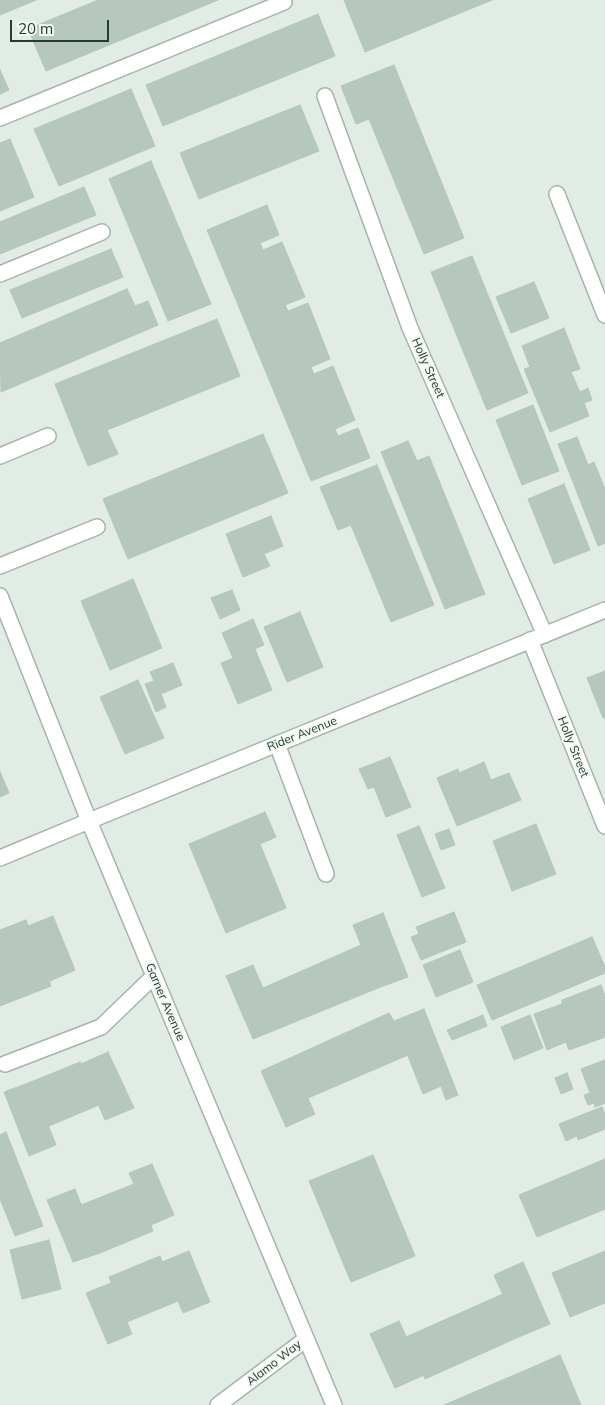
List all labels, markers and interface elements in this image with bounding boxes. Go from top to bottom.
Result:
scale bar [12,10,111,42]
text: 20 m [18,19,53,38]
street label: Holly Street [408,336,448,400]
street label: Rider Avenue [265,713,339,755]
street label: Holly Street [554,714,592,780]
street label: Garner Avenue [142,961,188,1043]
street label: Alamo Way [244,1337,304,1389]

